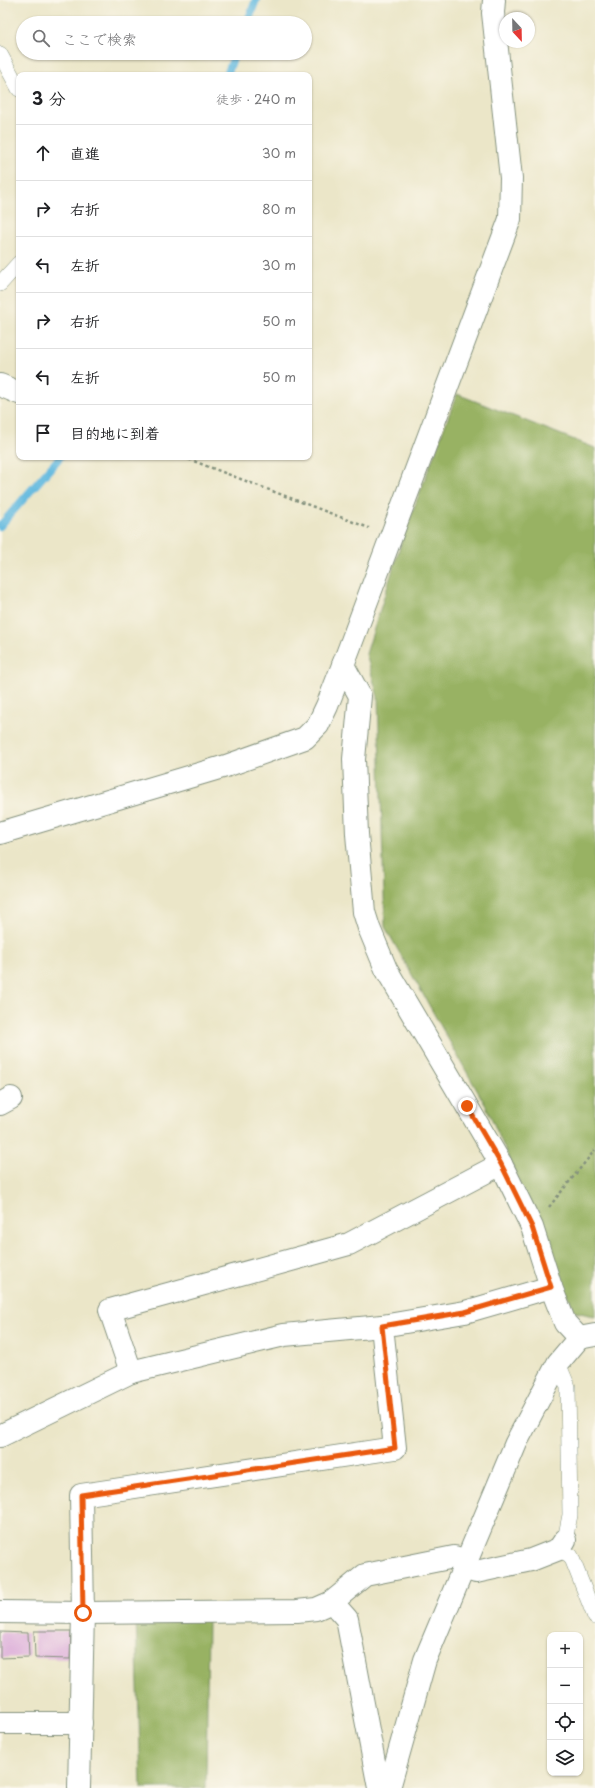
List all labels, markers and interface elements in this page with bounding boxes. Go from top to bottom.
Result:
north arrow [499,12,535,48]
search box [16,16,312,60]
icon: search [30,27,52,49]
text: ここで検索 [62,27,137,50]
text: 3 分 [32,85,66,111]
text: 徒歩 · 240 m [216,89,296,108]
text: 直進 [70,141,100,164]
icon: ahead [32,142,54,164]
text: 30 m [262,143,296,162]
text: 右折 [70,197,100,220]
icon: right [32,198,54,220]
text: 80 m [262,199,296,218]
text: 左折 [70,253,100,276]
icon: left [32,254,54,276]
text: 30 m [262,255,296,274]
text: 右折 [70,309,100,332]
icon: right [32,310,54,332]
text: 50 m [262,311,296,330]
text: 左折 [70,365,100,388]
icon: left [32,366,54,388]
text: 50 m [262,367,296,386]
text: 目的地に到着 [70,421,160,444]
icon: arrive [32,422,54,444]
route end [458,1097,476,1115]
route start [74,1604,92,1622]
map controls [547,1632,583,1776]
button: + [547,1632,583,1668]
button: − [547,1668,583,1704]
button: locate [547,1704,583,1740]
button: layers [547,1740,583,1776]

